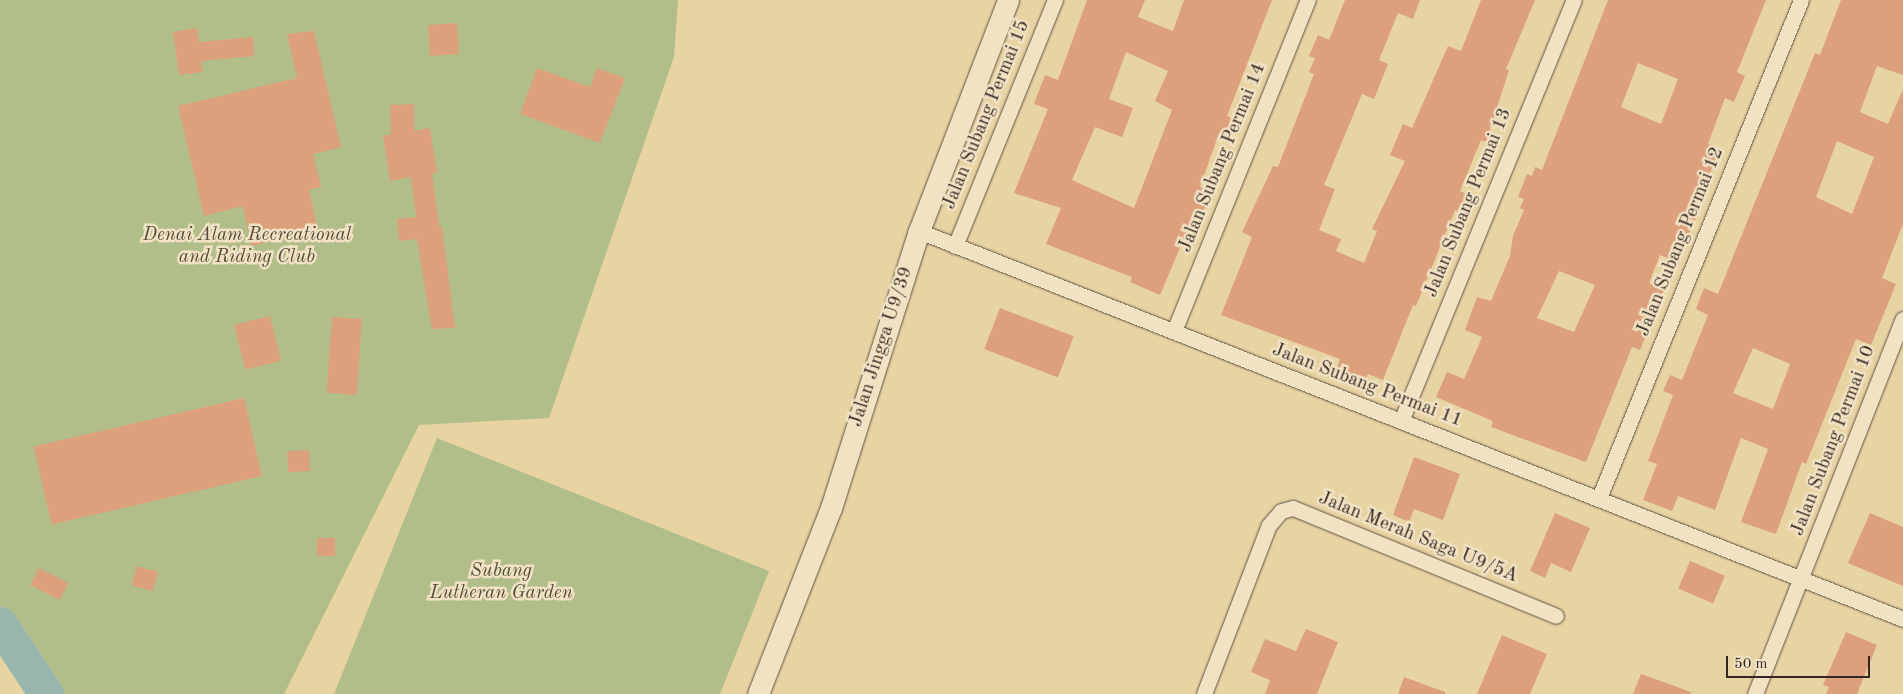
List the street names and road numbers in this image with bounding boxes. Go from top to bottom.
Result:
street label: Jalan Subang Permai 15 [939,17,1035,213]
street label: Jalan Subang Permai 14 [1175,60,1271,256]
street label: Jalan Subang Permai 13 [1421,105,1517,301]
street label: Jalan Subang Permai 12 [1633,144,1729,340]
street label: Jalan Jingga U9/39 [845,264,919,430]
street label: Jalan Subang Permai 11 [1269,339,1465,433]
street label: Jalan Subang Permai 10 [1787,343,1881,539]
street label: Jalan Merah Saga U9/5A [1315,487,1521,589]

